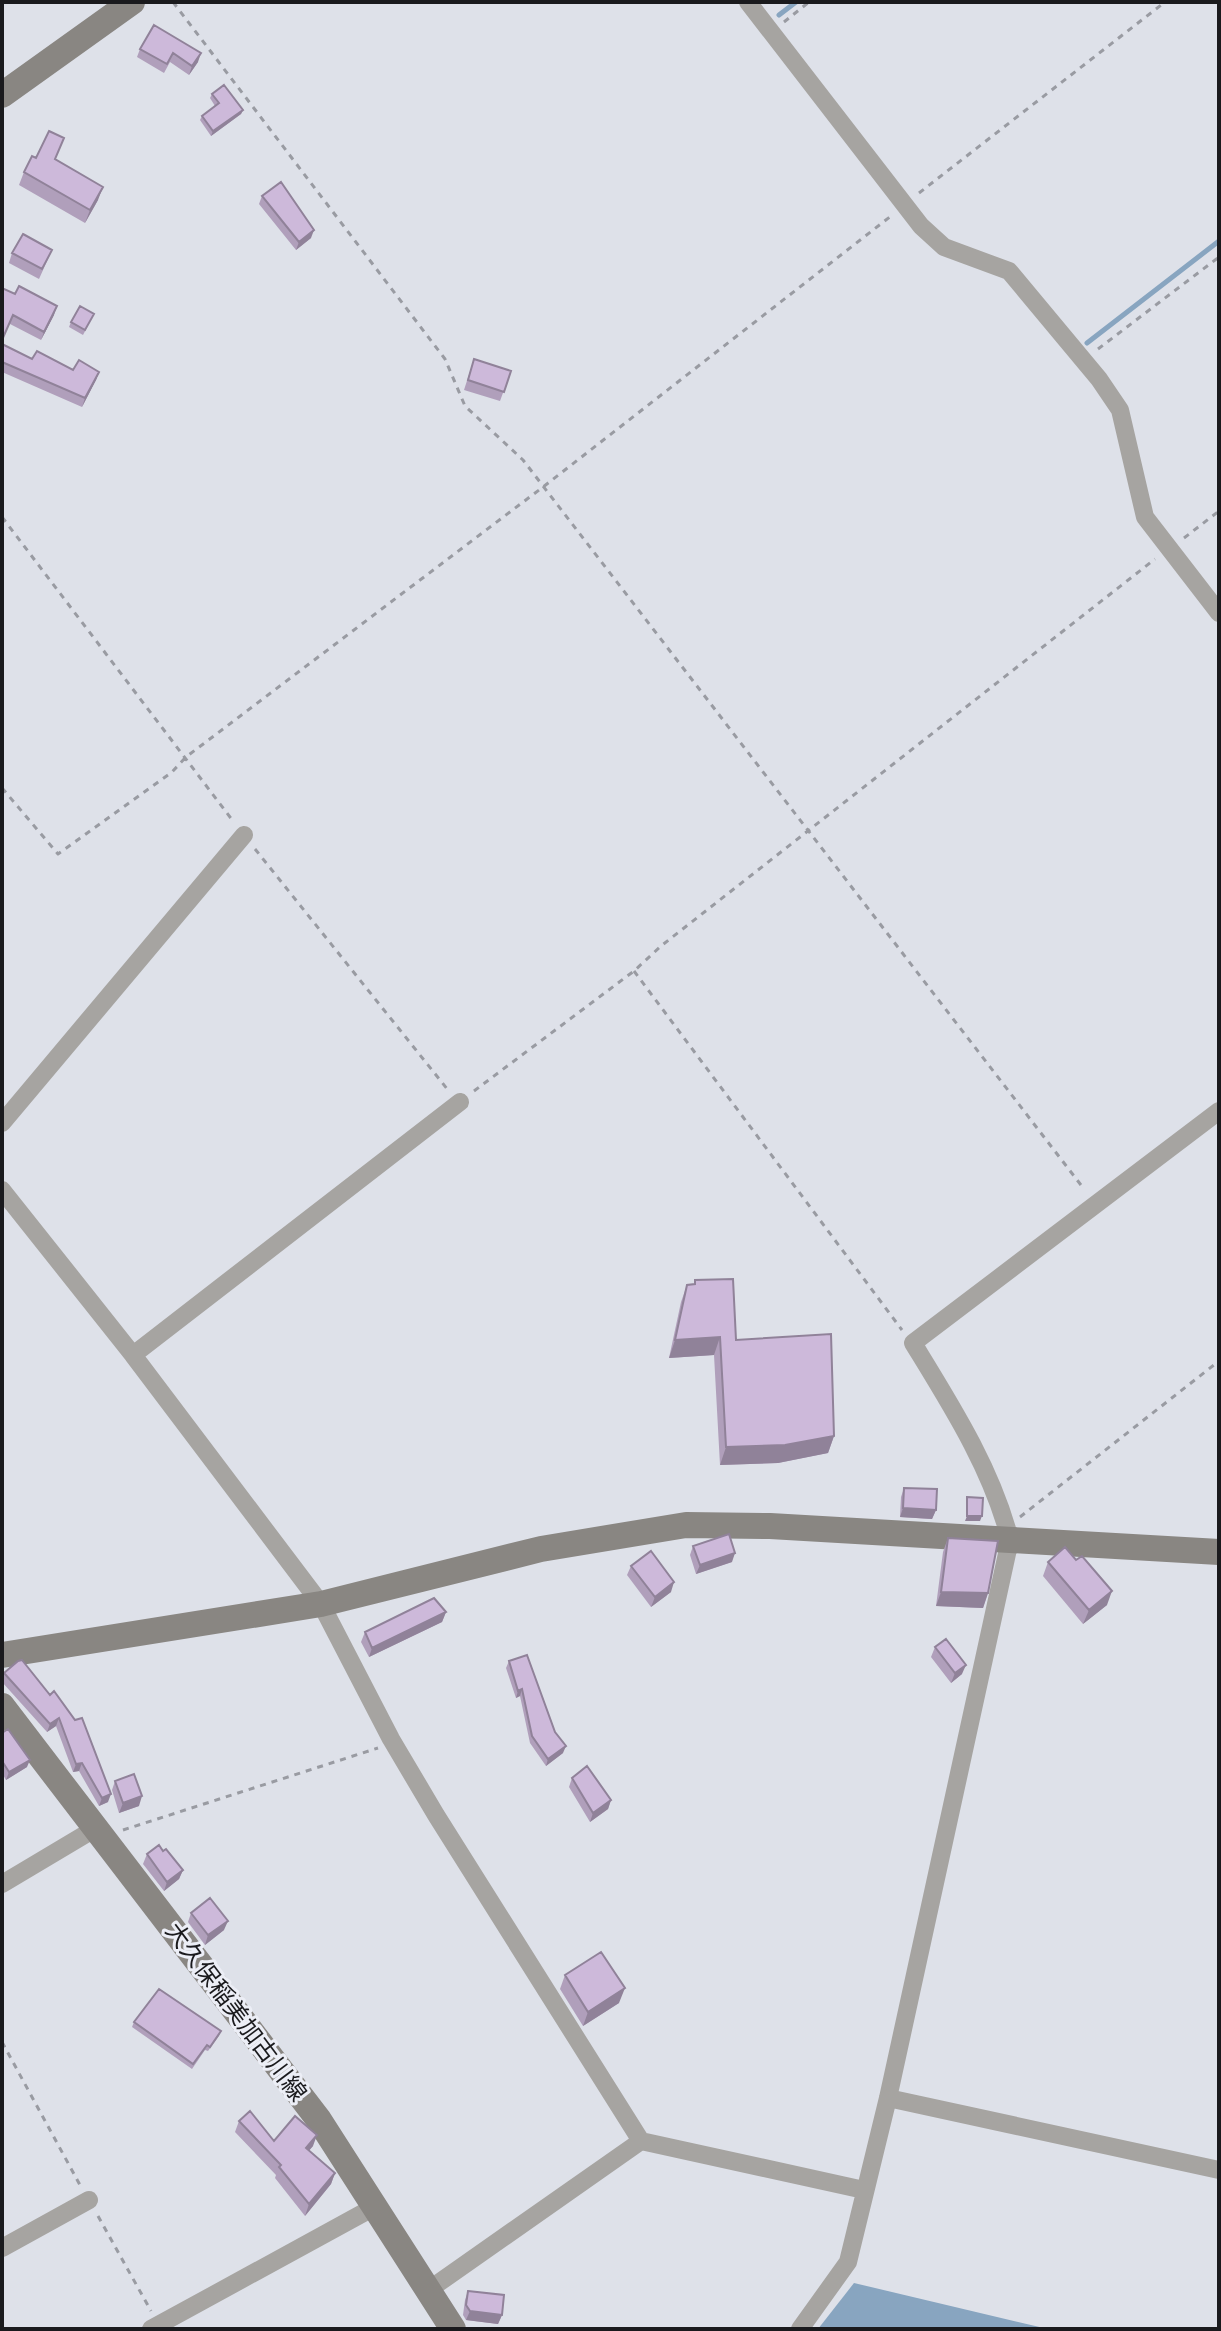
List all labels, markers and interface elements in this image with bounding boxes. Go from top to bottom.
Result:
street label: 大久保稲美加古川線 [159,1917,313,2107]

